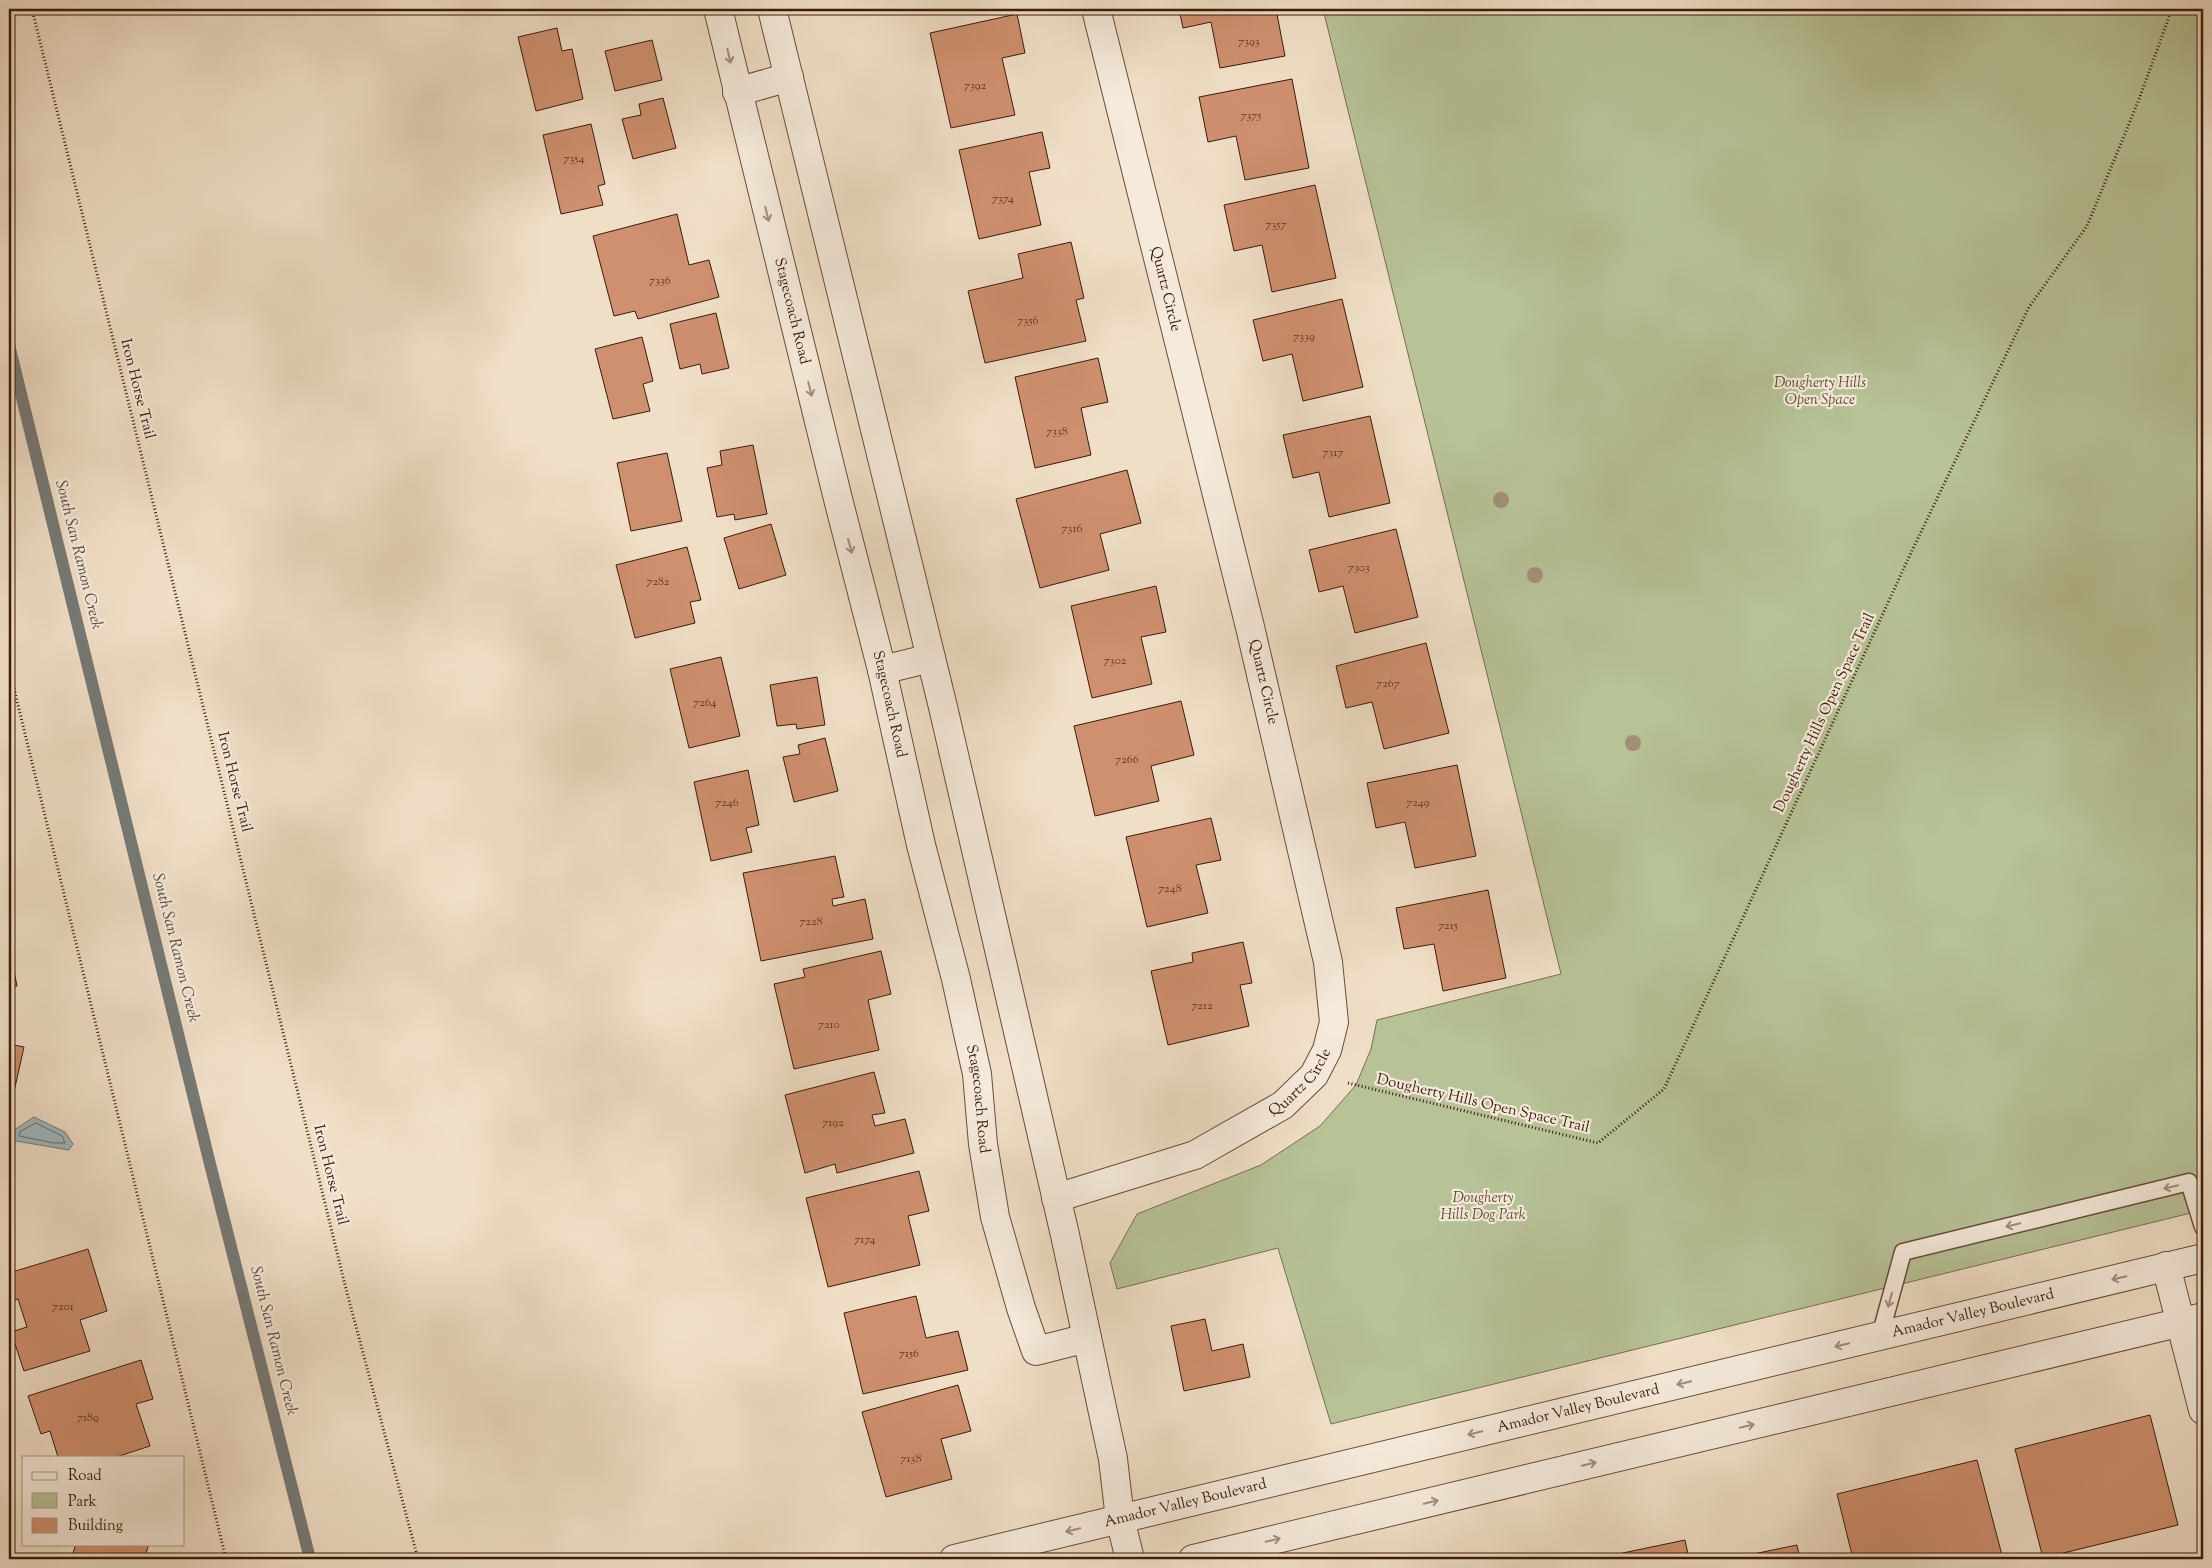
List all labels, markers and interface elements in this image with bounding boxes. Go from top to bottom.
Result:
house number: 7393 [1238,33,1260,51]
one-way arrow [725,48,734,64]
house number: 7392 [964,77,986,95]
house number: 7375 [1241,107,1261,125]
house number: 7354 [563,150,585,168]
house number: 7374 [992,190,1014,208]
one-way arrow [763,206,772,222]
house number: 7357 [1266,216,1286,234]
street label: Quartz Circle [1144,244,1186,334]
street label: Stagecoach Road [769,256,815,367]
house number: 7336 [649,272,671,290]
house number: 7356 [1018,312,1038,330]
house number: 7339 [1293,328,1315,346]
street label: Iron Horse Trail [114,337,160,441]
park label: Dougherty Hills Open Space [1774,373,1866,411]
one-way arrow [806,380,816,396]
house number: 7338 [1046,423,1068,441]
house number: 7317 [1323,444,1343,462]
water label: South San Ramon Creek [48,478,108,632]
house number: 7316 [1062,520,1082,538]
one-way arrow [846,538,855,554]
house number: 7303 [1348,559,1370,577]
house number: 7282 [646,573,670,591]
street label: Dougherty Hills Open Space Trail [1769,610,1881,816]
street label: Quartz Circle [1243,637,1283,727]
street label: Stagecoach Road [867,648,912,760]
house number: 7302 [1104,652,1127,670]
house number: 7267 [1376,675,1400,693]
house number: 7264 [693,694,717,712]
street label: Iron Horse Trail [211,730,257,834]
house number: 7266 [1115,751,1139,769]
house number: 7246 [715,794,739,812]
house number: 7249 [1406,794,1430,812]
water label: South San Ramon Creek [145,871,205,1025]
house number: 7248 [1158,880,1182,898]
house number: 7228 [799,913,823,931]
house number: 7215 [1438,917,1458,935]
house number: 7212 [1191,997,1213,1015]
house number: 7210 [818,1016,840,1034]
street label: Stagecoach Road [960,1043,995,1155]
street label: Quartz Circle [1265,1045,1337,1122]
street label: Dougherty Hills Open Space Trail [1374,1069,1592,1139]
house number: 7192 [822,1114,844,1132]
street label: Iron Horse Trail [307,1123,353,1227]
one-way arrow [2163,1183,2179,1192]
park label: Dougherty Hills Dog Park [1440,1188,1526,1226]
one-way arrow [2005,1221,2021,1230]
house number: 7174 [854,1231,876,1249]
water label: South San Ramon Creek [243,1264,303,1418]
one-way arrow [2111,1274,2127,1283]
street label: Amador Valley Boulevard [1889,1284,2057,1343]
one-way arrow [1884,1291,1894,1307]
house number: 7201 [52,1298,74,1316]
one-way arrow [1834,1341,1850,1350]
house number: 7156 [899,1345,919,1363]
street label: Amador Valley Boulevard [1495,1379,1662,1438]
one-way arrow [1676,1379,1692,1388]
house number: 7189 [77,1409,99,1427]
one-way arrow [1738,1421,1754,1430]
one-way arrow [1467,1429,1483,1438]
house number: 7138 [901,1450,921,1468]
legend [22,1456,185,1546]
one-way arrow [1580,1459,1596,1468]
text: Road [68,1466,102,1487]
street label: Amador Valley Boulevard [1102,1473,1269,1533]
text: Park [68,1492,97,1513]
one-way arrow [1422,1497,1438,1506]
text: Building [68,1516,123,1537]
one-way arrow [1065,1526,1081,1535]
one-way arrow [1264,1535,1280,1544]

